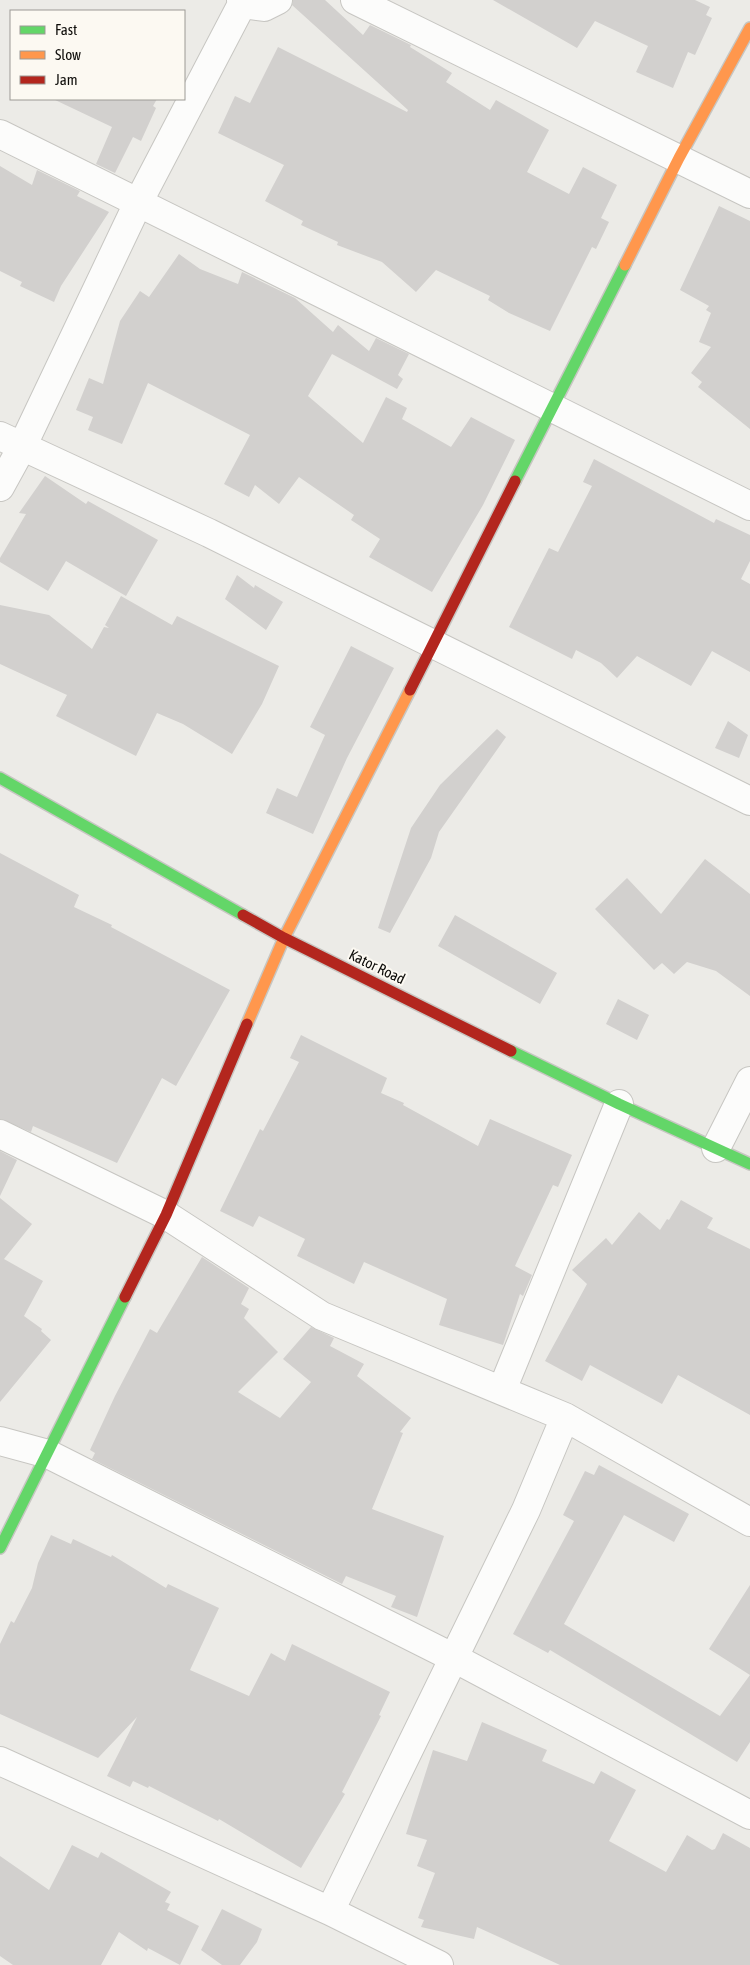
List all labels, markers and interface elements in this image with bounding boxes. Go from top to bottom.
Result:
legend [10,10,185,100]
text: Fast [55,21,77,38]
text: Slow [55,46,81,63]
text: Jam [55,71,78,88]
street label: Kator Road [346,946,408,987]

